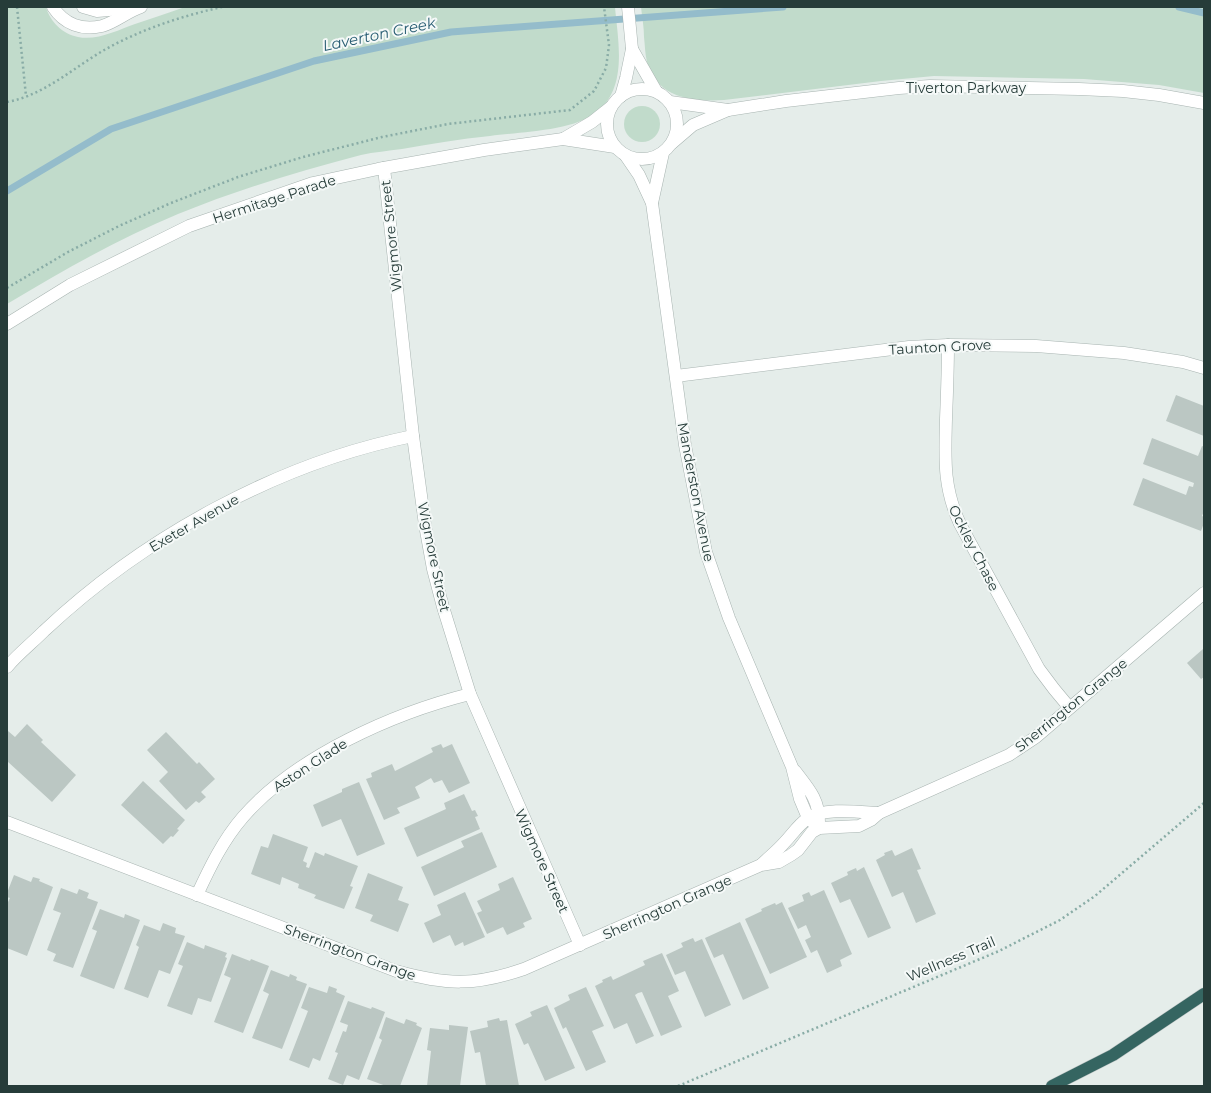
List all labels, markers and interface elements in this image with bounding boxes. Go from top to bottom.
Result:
water label: Laverton Creek [321,13,438,55]
street label: Tiverton Parkway [906,79,1026,97]
street label: Hermitage Parade [210,171,338,227]
street label: Wigmore Street [376,179,406,293]
street label: Taunton Grove [888,335,992,359]
street label: Manderston Avenue [674,421,718,563]
street label: Exeter Avenue [146,490,242,556]
street label: Wigmore Street [414,500,455,614]
street label: Ockley Chase [945,502,1003,594]
street label: Sherrington Grange [1011,654,1131,756]
street label: Aston Glade [269,734,351,796]
street label: Wigmore Street [511,806,573,916]
street label: Sherrington Grange [600,870,734,944]
street label: Sherrington Grange [281,920,419,984]
street label: Wellness Trail [904,932,998,986]

